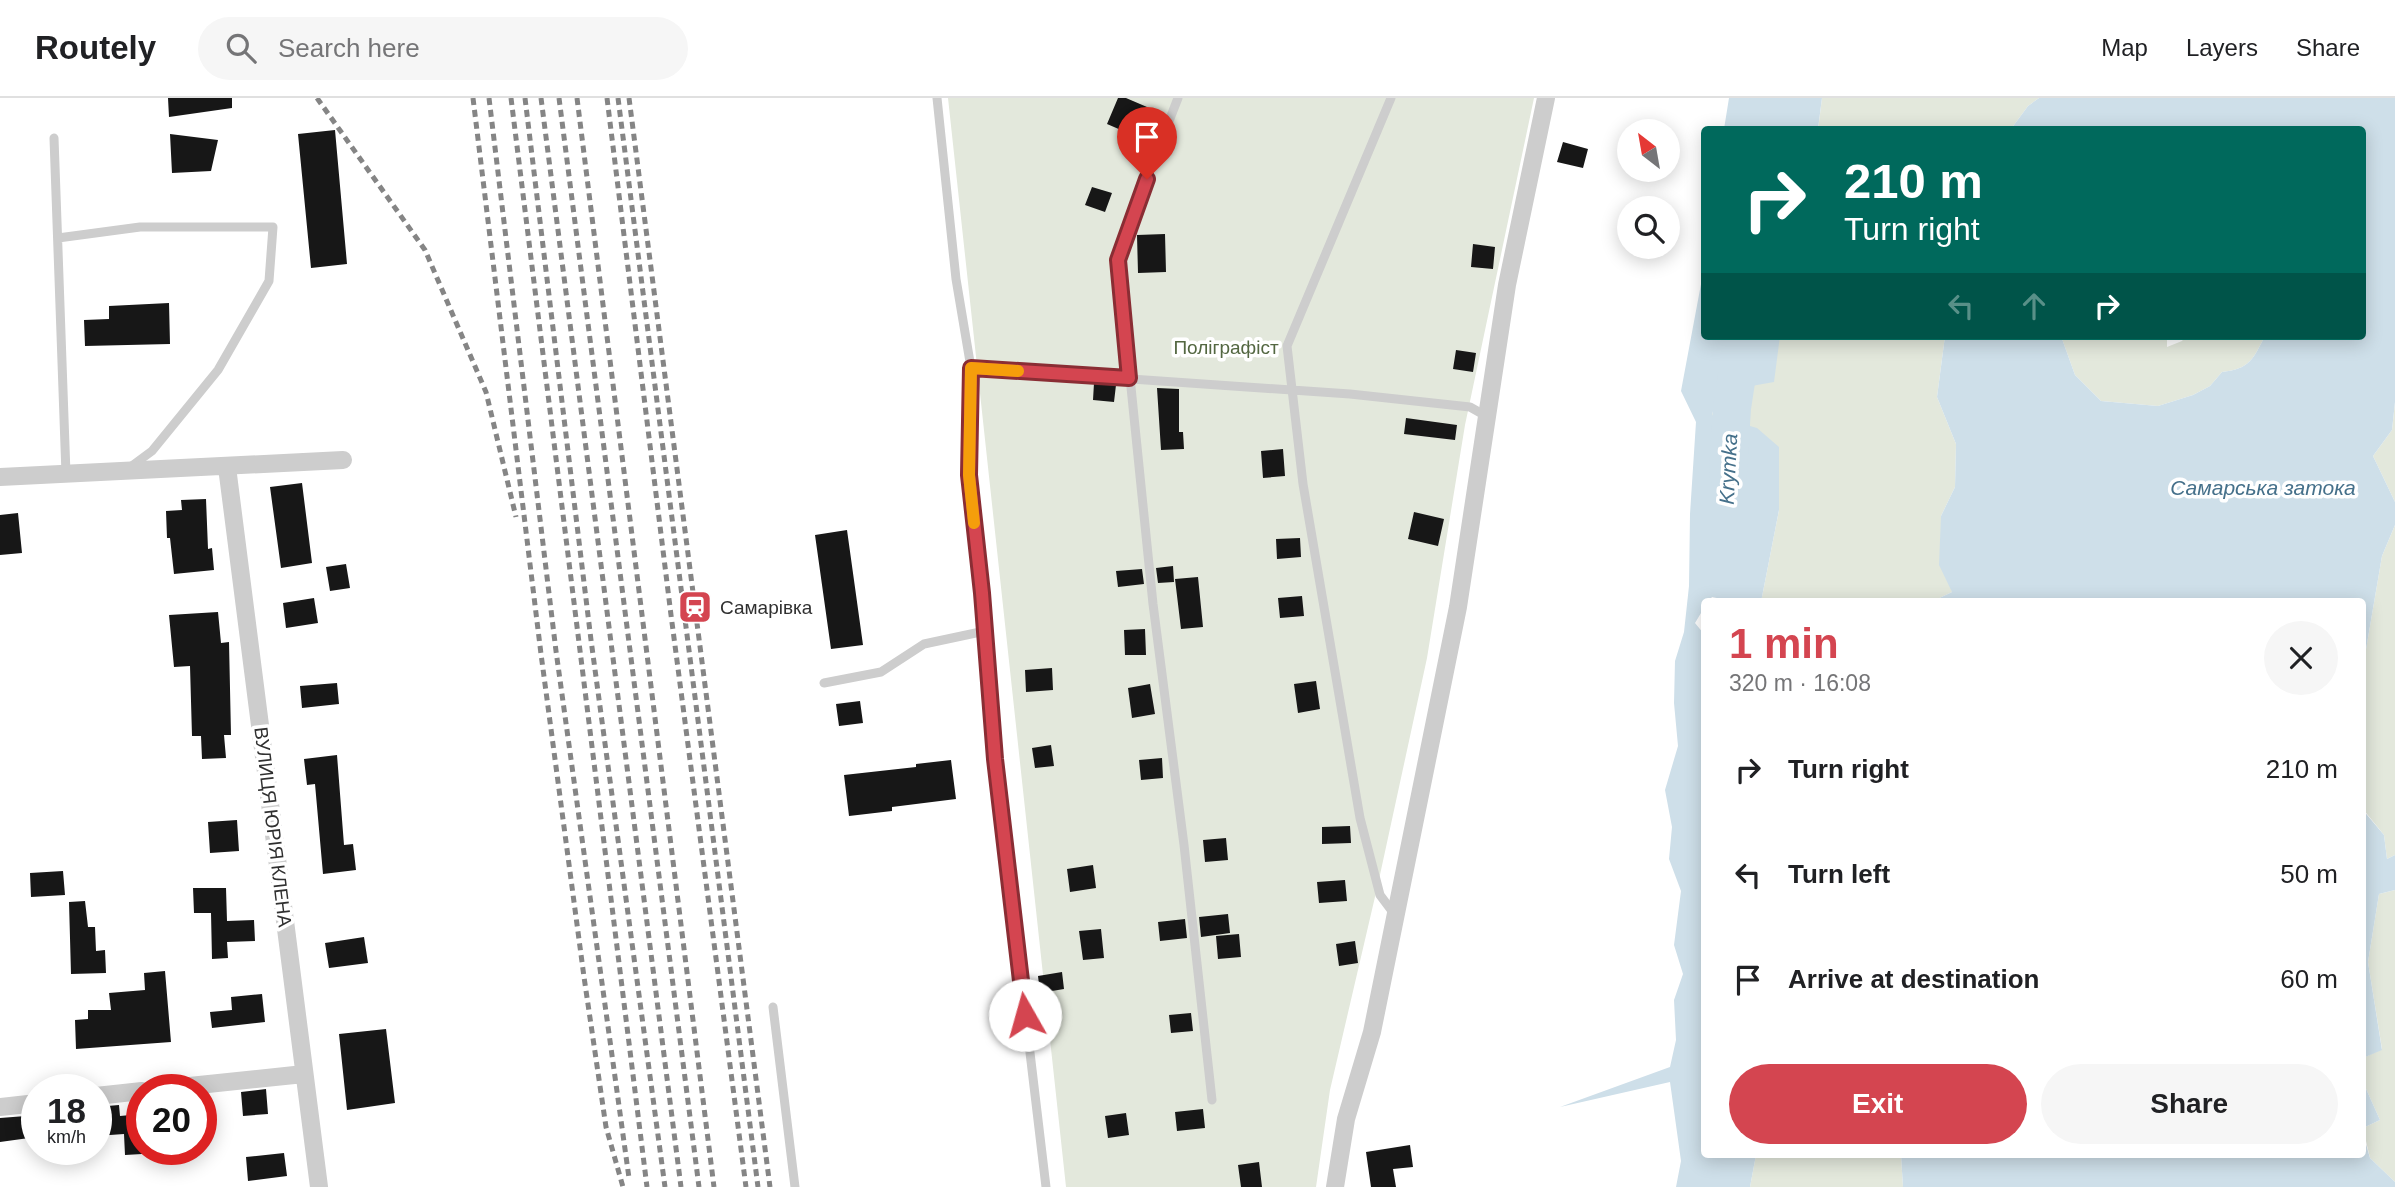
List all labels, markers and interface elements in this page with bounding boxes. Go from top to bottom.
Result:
search box [198,17,688,80]
text: Routely [35,29,156,66]
icon: search [222,29,260,67]
text: Search here [278,33,420,63]
text: Map [2101,34,2148,61]
text: Layers [2186,34,2258,61]
text: Share [2296,34,2360,61]
pin [1117,107,1177,179]
icon: arrive [1128,118,1166,156]
north arrow [1617,119,1680,182]
map controls [1617,119,1680,259]
icon: right [1729,154,1820,245]
text: 210 m [1844,154,1983,208]
button: search [1617,196,1680,259]
text: Turn right [1844,211,1980,247]
icon: left [1942,287,1980,325]
icon: ahead [2015,287,2053,325]
icon: right [2088,287,2126,325]
park label: Поліграфіст [1173,337,1279,358]
water label: Krymka [1715,433,1741,505]
water label: Самарська затока [2170,476,2356,499]
station icon: Самарівка [676,588,714,626]
place label: Самарівка [720,597,813,618]
text: 1 min [1729,620,1839,667]
button: close [2264,621,2338,695]
text: 320 m · 16:08 [1729,670,1871,696]
street label: ВУЛИЦЯ ЮРІЯ КЛЕНА [250,726,296,929]
icon: right [1729,751,1767,789]
text: Turn right [1788,754,1909,784]
text: 210 m [2266,754,2338,784]
icon: left [1729,856,1767,894]
text: Turn left [1788,859,1890,889]
text: 50 m [2280,859,2338,889]
icon: arrive [1729,961,1767,999]
text: Arrive at destination [1788,964,2039,994]
text: 60 m [2280,964,2338,994]
position arrow [988,978,1062,1052]
button: Exit [1729,1064,2027,1144]
button: Share [2041,1064,2338,1144]
speed limit sign: 20 [126,1074,217,1165]
text: 18 [47,1091,86,1130]
text: km/h [47,1127,86,1147]

